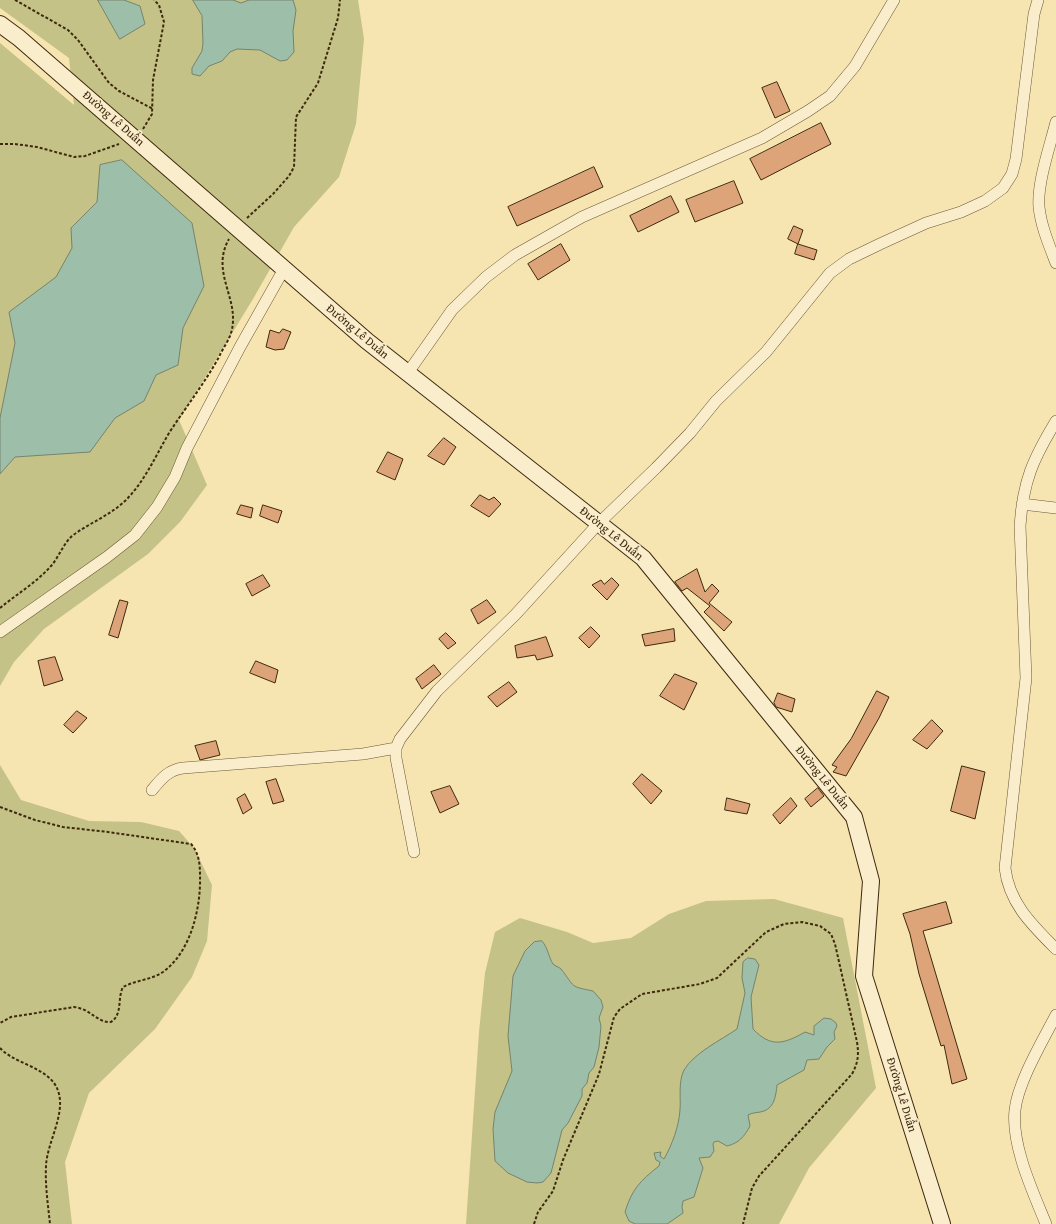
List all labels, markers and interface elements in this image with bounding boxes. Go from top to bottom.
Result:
street label: Đường Lê Duẩn [79,88,147,150]
street label: Đường Lê Duẩn [323,302,391,362]
street label: Đường Lê Duẩn [576,504,646,564]
street label: Đường Lê Duẩn [792,743,852,813]
street label: Đường Lê Duẩn [883,1056,919,1134]

